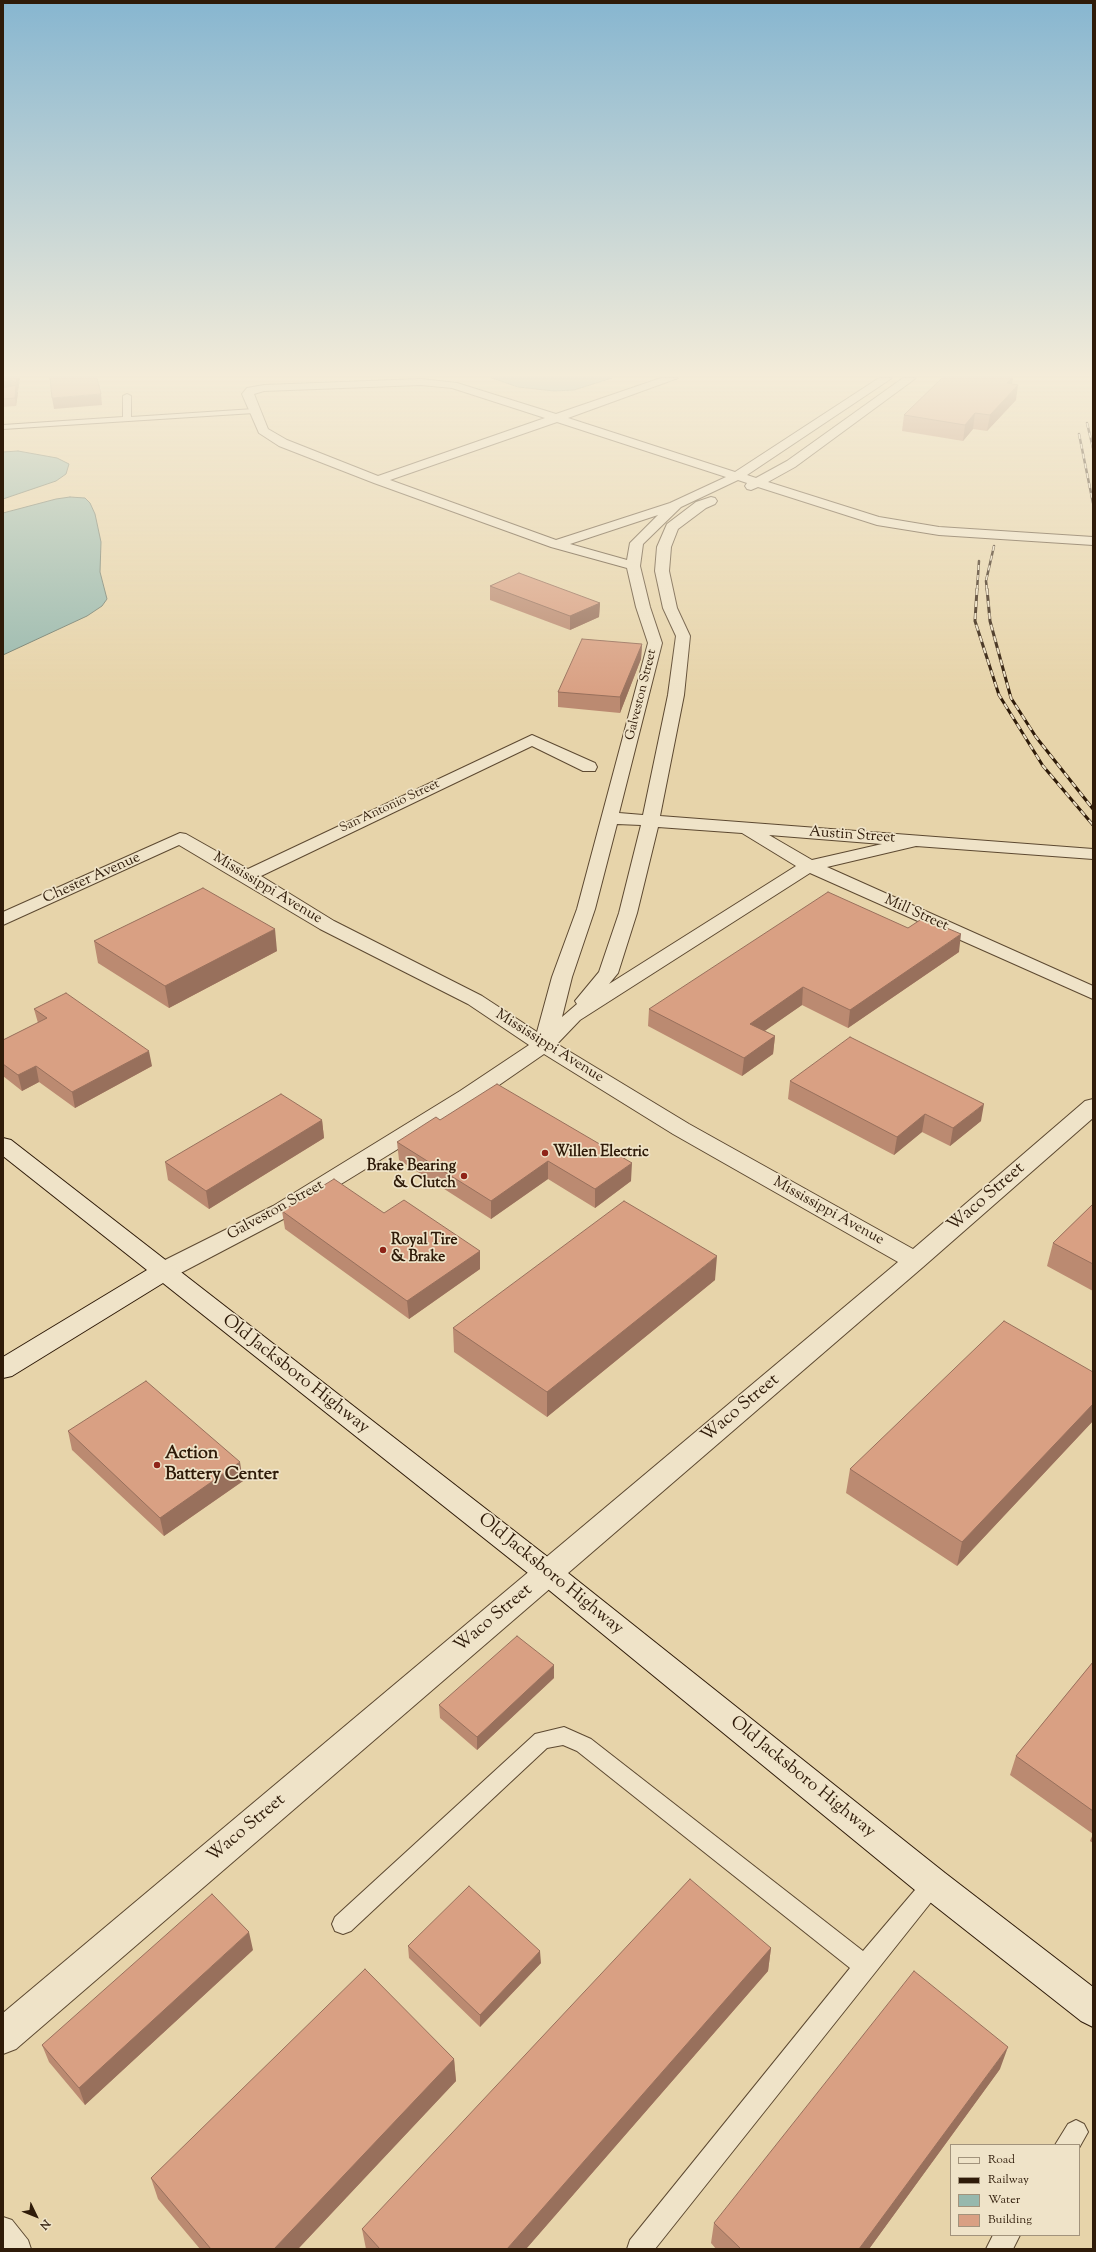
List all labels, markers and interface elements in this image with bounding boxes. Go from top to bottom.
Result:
street label: Galveston Street [623,648,661,742]
street label: San Antonio Street [337,777,443,837]
street label: Austin Street [808,824,896,848]
street label: Chester Avenue [41,849,143,909]
street label: Mississippi Avenue [209,849,325,929]
street label: Mill Street [881,892,951,936]
street label: Mississippi Avenue [492,1006,606,1088]
place label: Willen Electric [553,1144,649,1162]
marker: Willen Electric [540,1148,550,1158]
place label: Brake Bearing & Clutch [367,1158,456,1193]
street label: Waco Street [944,1159,1030,1237]
marker: Brake Bearing & Clutch [459,1171,469,1181]
street label: Mississippi Avenue [769,1174,887,1250]
street label: Galveston Street [225,1177,327,1245]
place label: Royal Tire & Brake [391,1232,457,1267]
marker: Royal Tire & Brake [378,1245,388,1255]
street label: Old Jacksboro Highway [217,1311,373,1439]
street label: Waco Street [698,1370,784,1448]
place label: Action Battery Center [165,1444,279,1486]
marker: Action Battery Center [152,1460,162,1470]
street label: Old Jacksboro Highway [473,1510,627,1640]
street label: Waco Street [451,1580,537,1658]
street label: Old Jacksboro Highway [725,1713,879,1843]
street label: Waco Street [204,1790,290,1868]
legend [950,2144,1080,2236]
text: Road [988,2151,1015,2169]
text: Railway [988,2171,1029,2189]
text: Water [988,2191,1020,2209]
north arrow [16,2196,56,2236]
text: Building [988,2211,1032,2229]
text: N [36,2216,54,2233]

